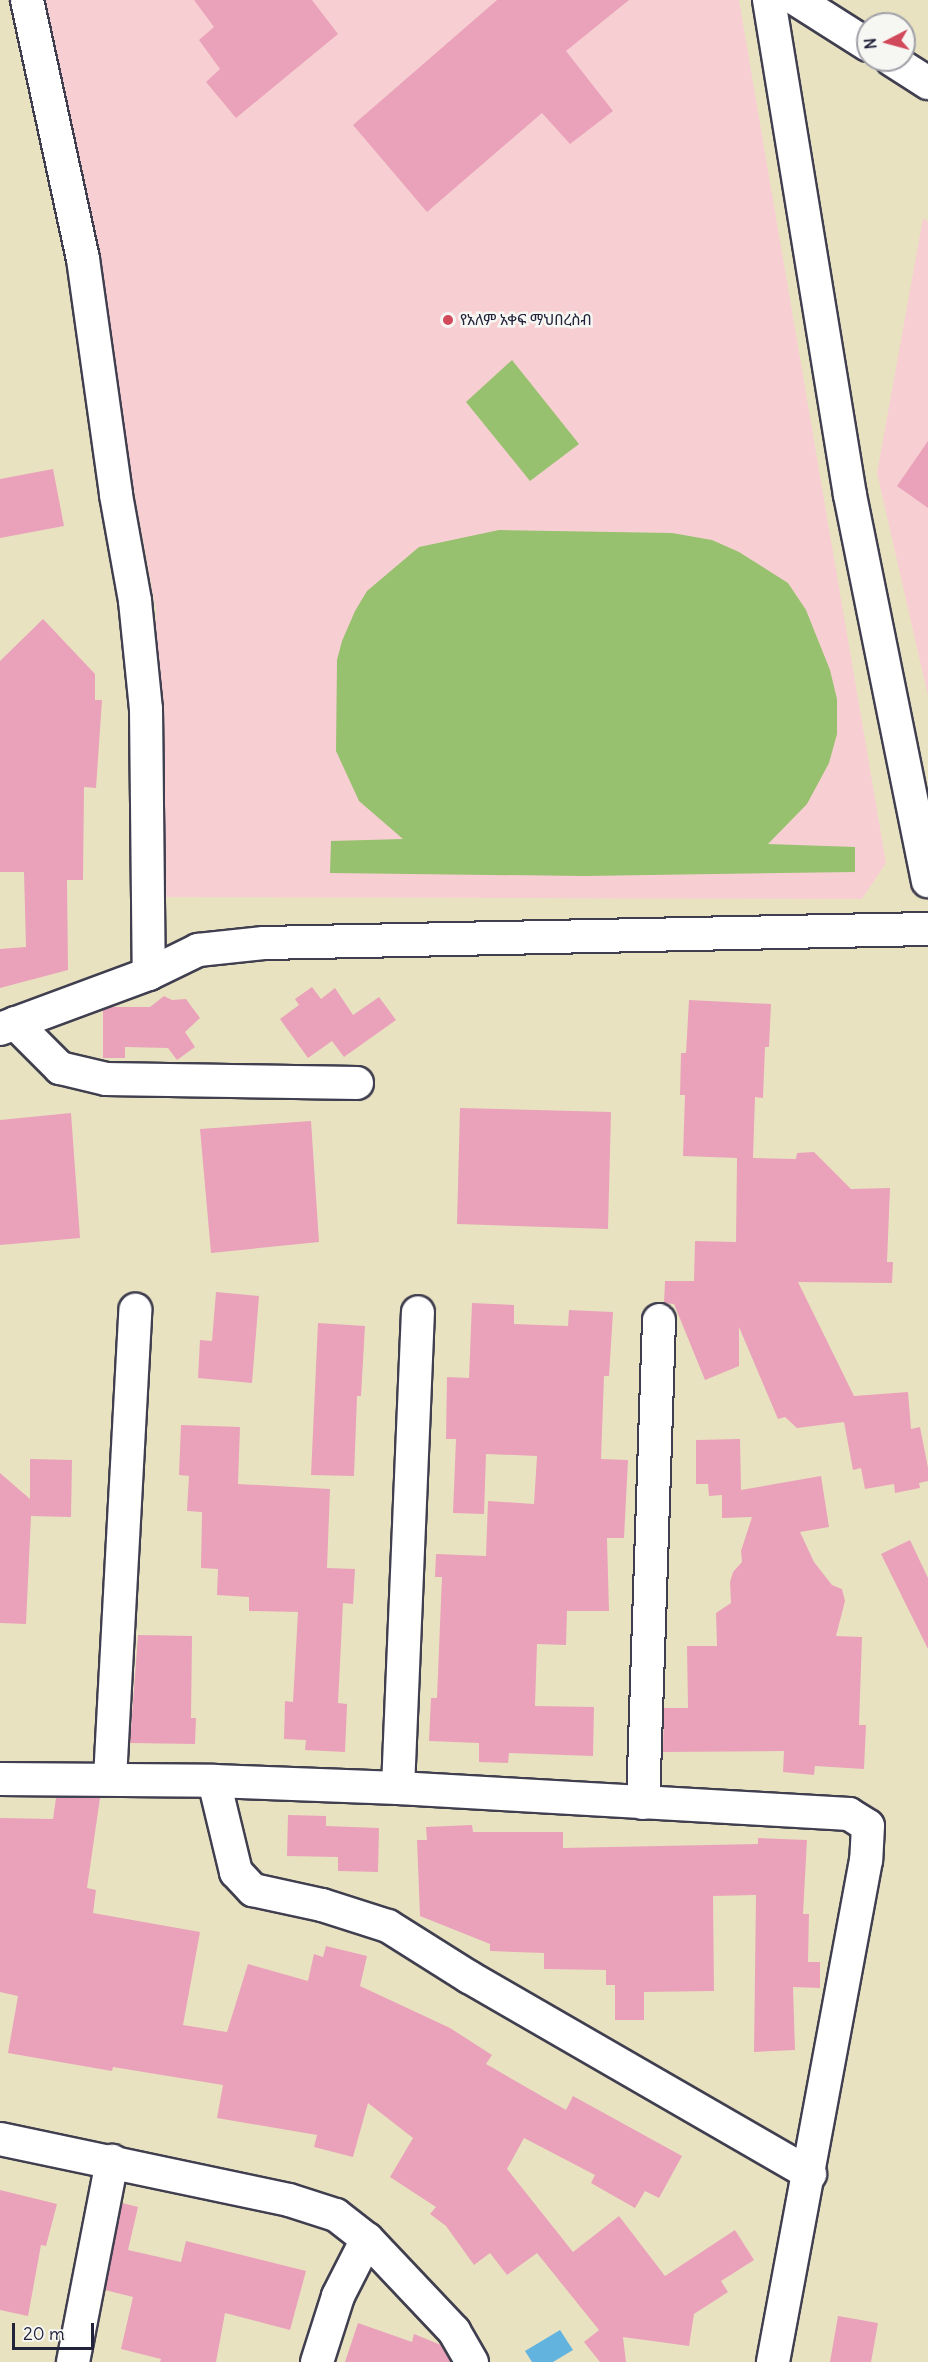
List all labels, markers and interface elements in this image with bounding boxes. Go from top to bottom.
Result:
north arrow [856,12,916,72]
text: N [860,37,881,50]
place label: የአለም አቀፍ ማህበረስብ [460,311,592,329]
marker: የአለም አቀፍ ማህበረስብ [441,313,455,327]
scale bar [15,2311,98,2349]
text: 20 m [23,2322,65,2345]

